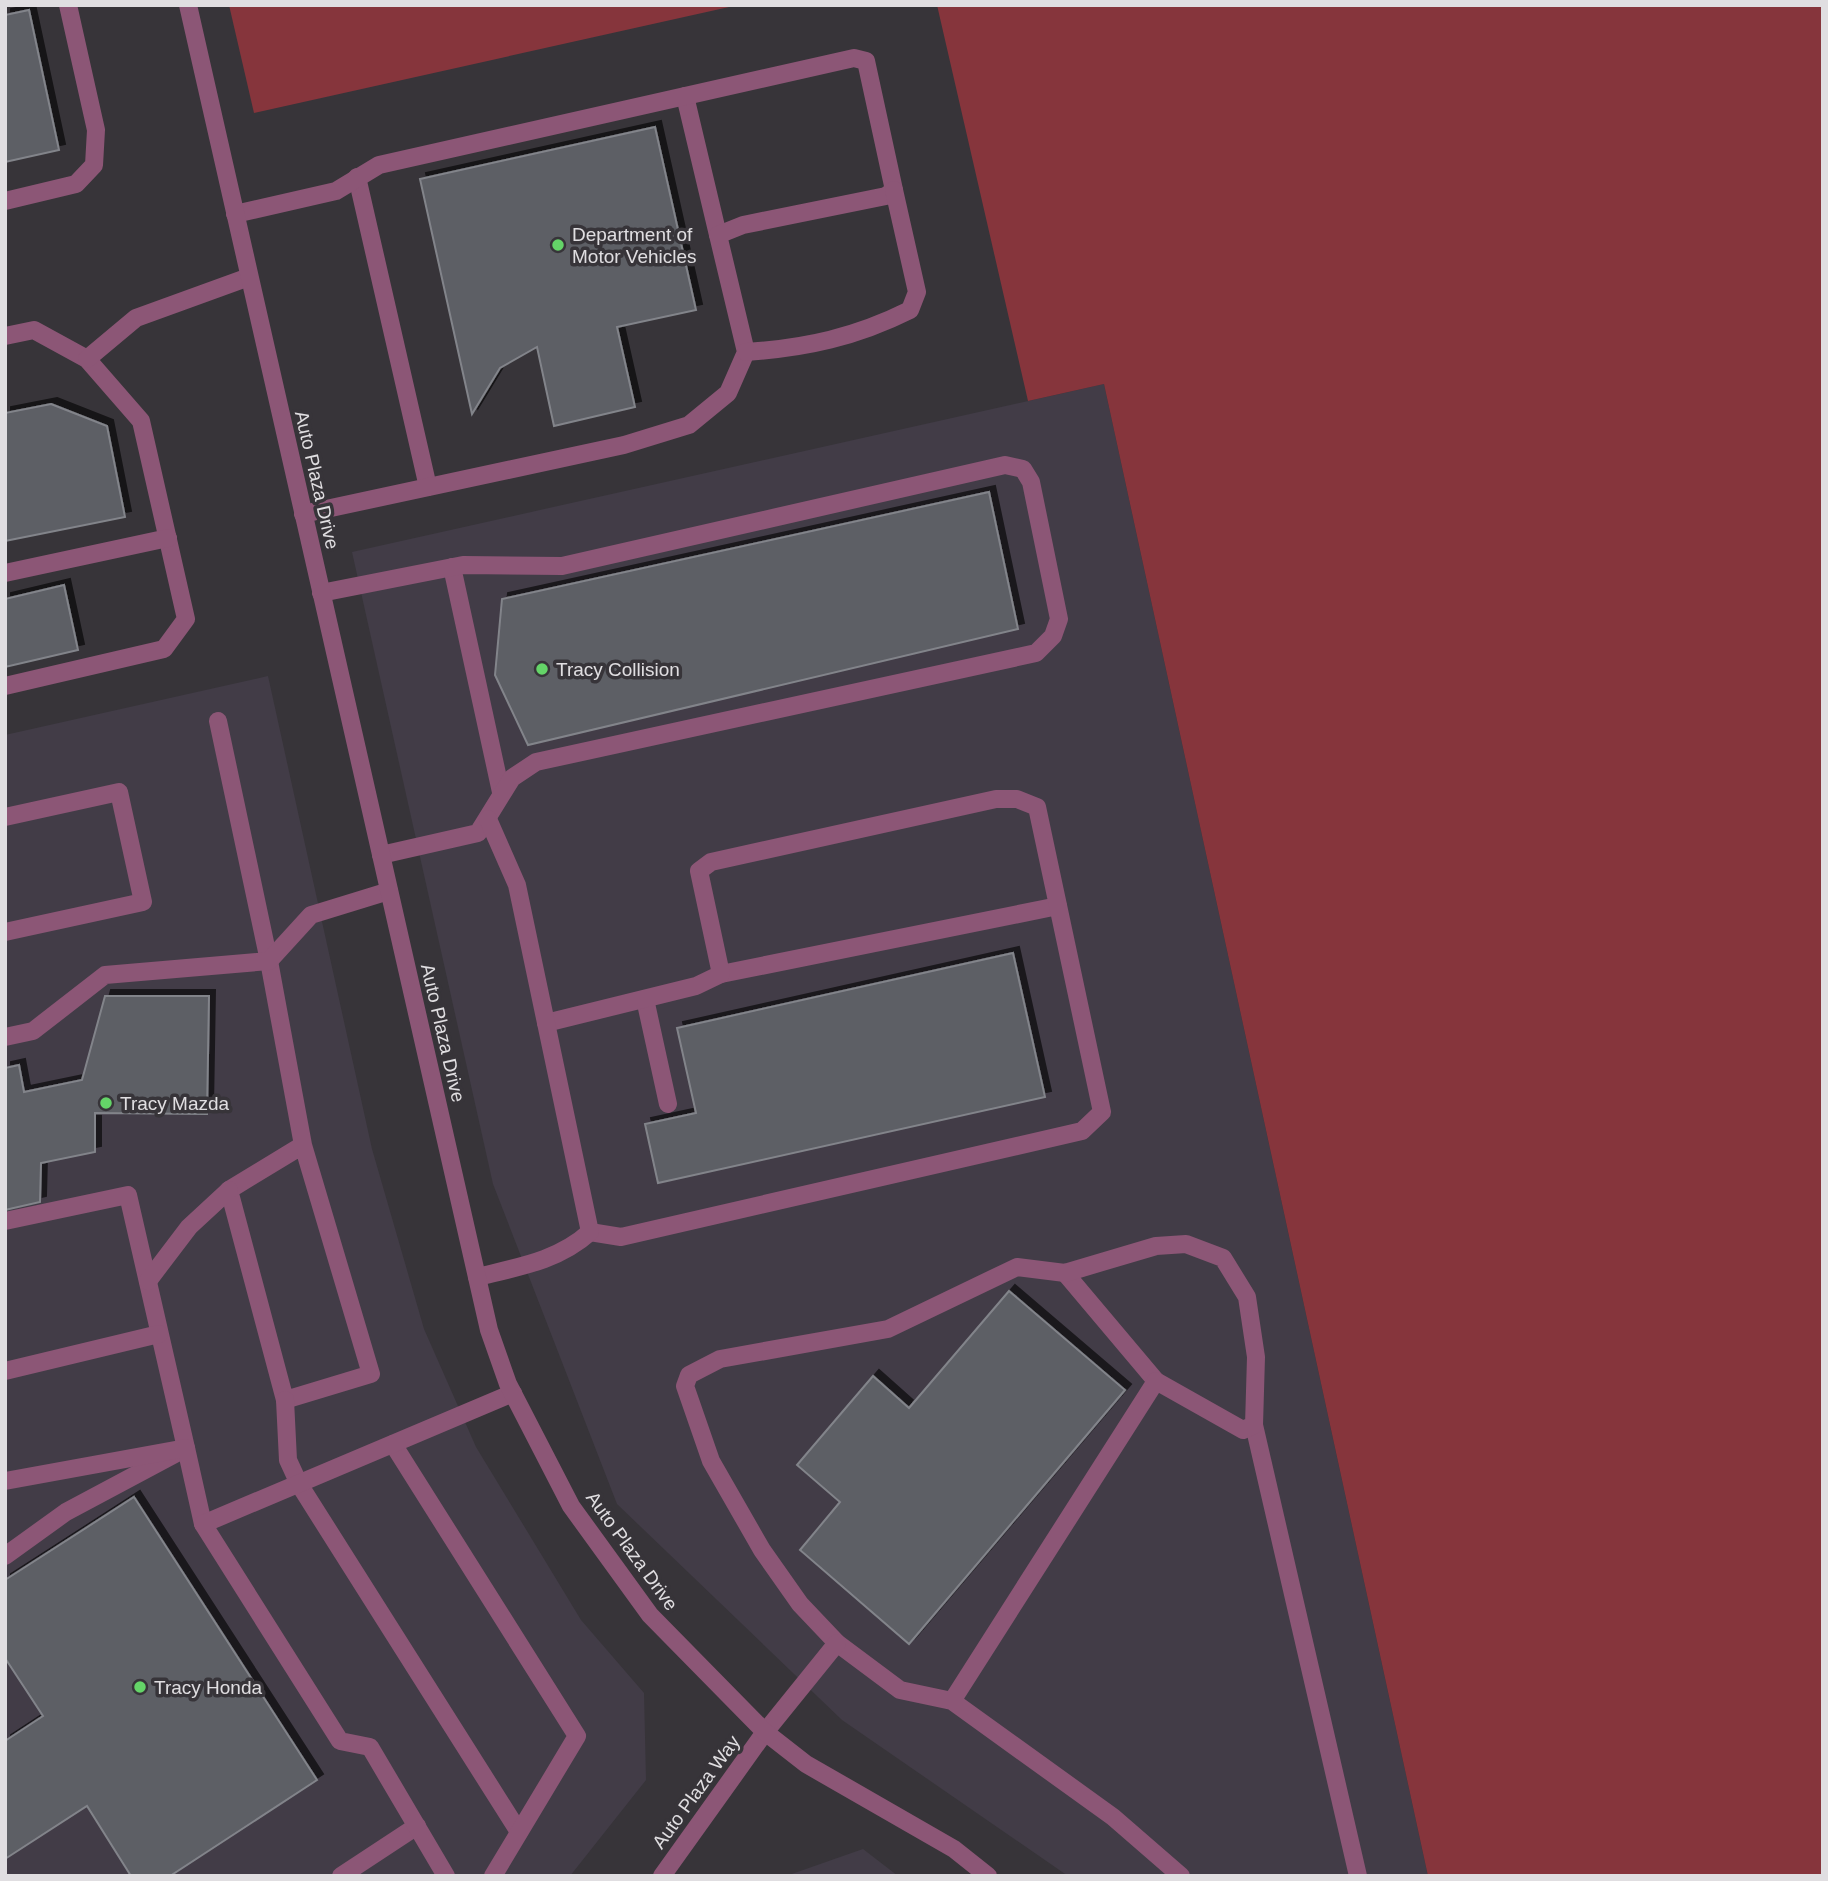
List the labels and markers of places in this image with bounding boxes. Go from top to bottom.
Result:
place label: Department of Motor Vehicles [572,224,697,267]
marker: Department of Motor Vehicles [550,237,566,253]
place label: Tracy Collision [556,659,680,680]
marker: Tracy Collision [534,661,550,677]
place label: Tracy Mazda [120,1093,230,1114]
marker: Tracy Mazda [98,1095,114,1111]
place label: Tracy Honda [154,1677,262,1698]
marker: Tracy Honda [132,1679,148,1695]

